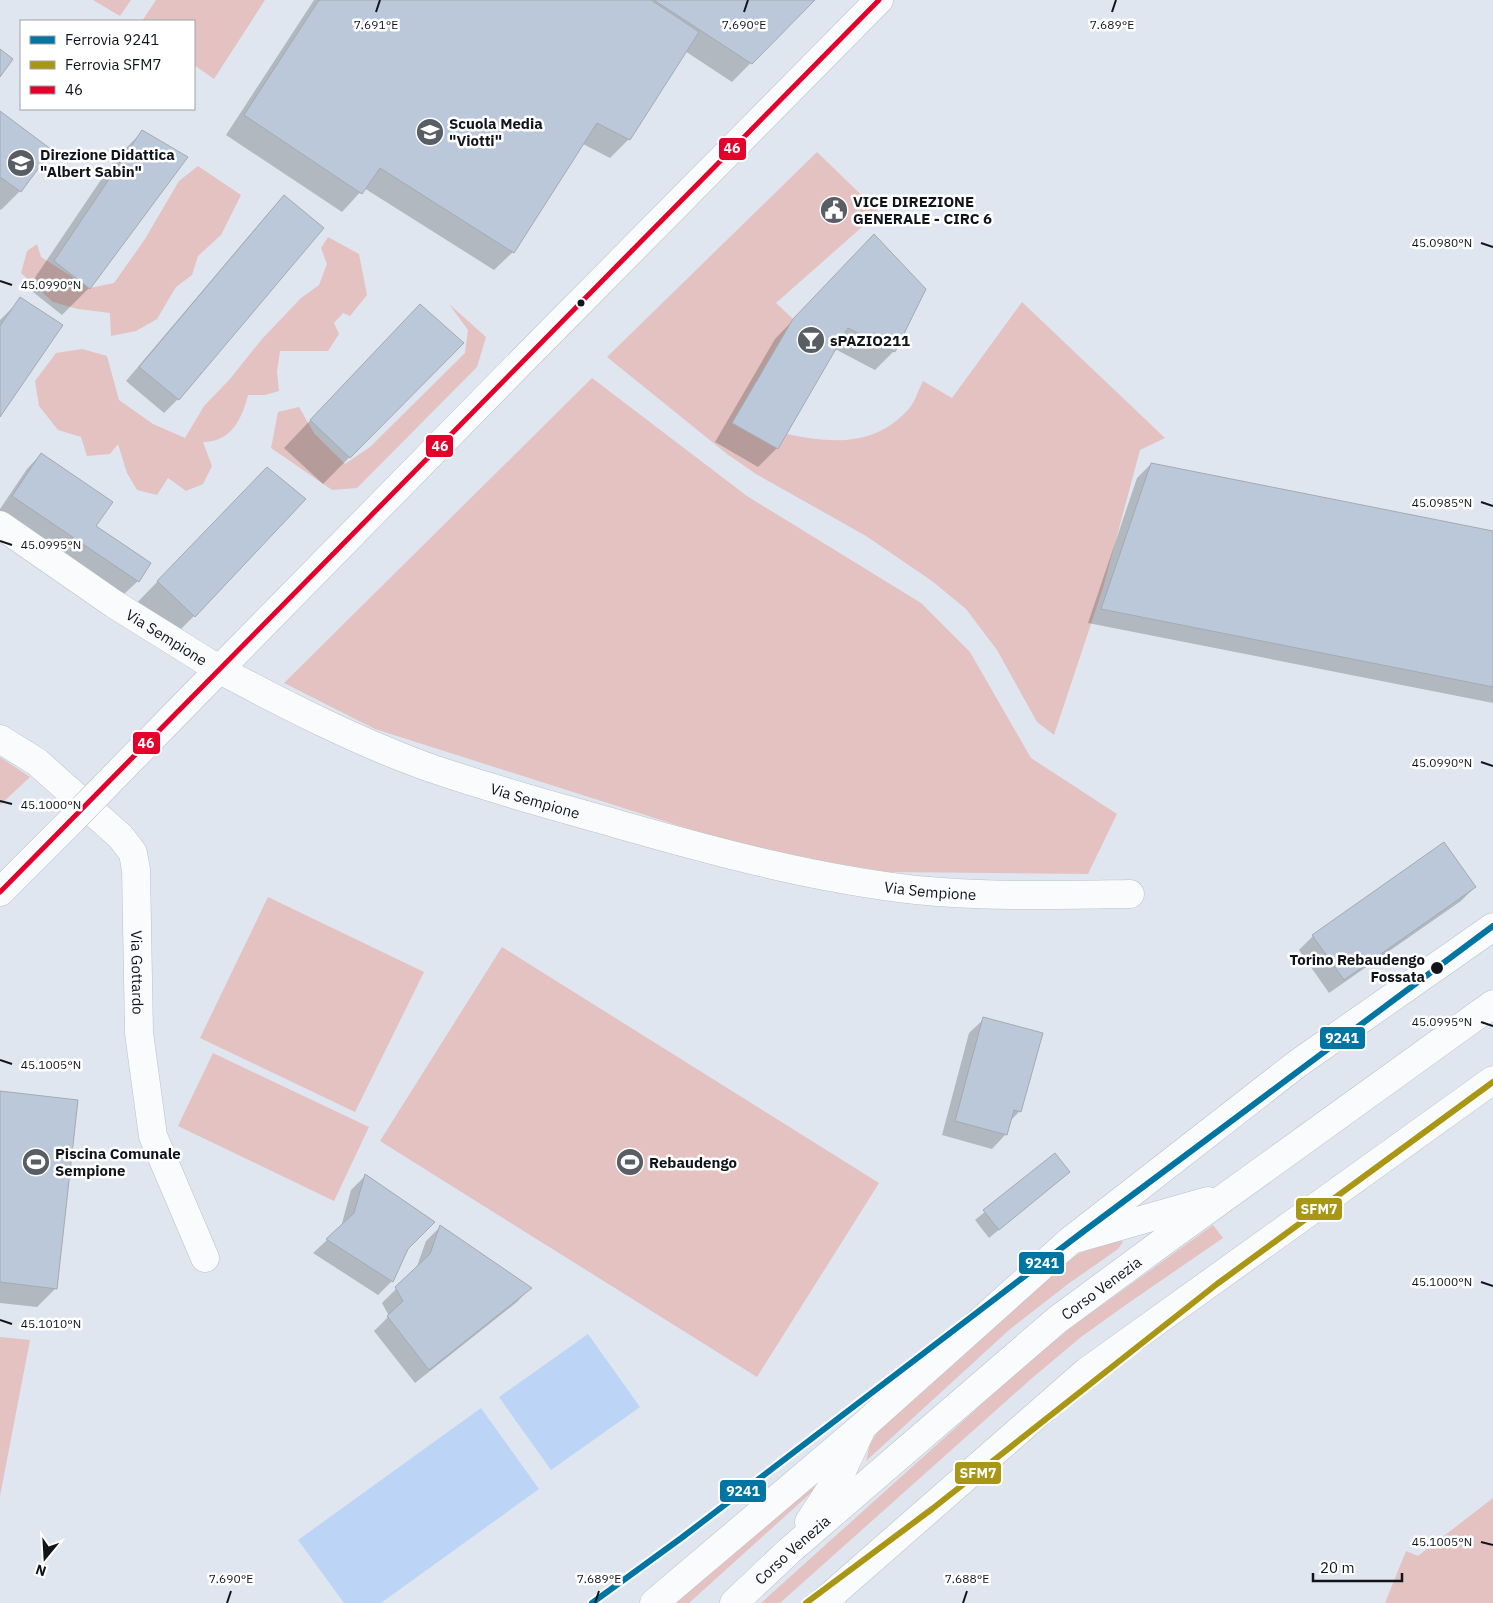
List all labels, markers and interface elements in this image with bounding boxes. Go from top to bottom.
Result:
text: 7.691°E [354,17,398,32]
text: 7.690°E [722,17,766,32]
text: 7.689°E [1090,17,1134,32]
legend [20,20,195,110]
text: Ferrovia 9241 [65,30,159,49]
text: Ferrovia SFM7 [65,55,161,74]
text: 46 [65,80,83,99]
place label: Scuola Media "Viotti" [449,114,543,150]
school or university icon: Scuola Media "Viotti" [415,117,445,147]
line badge: 46 [718,137,747,161]
text: 46 [724,139,740,157]
place label: Direzione Didattica "Albert Sabin" [40,145,175,181]
school or university icon: Direzione Didattica "Albert Sabin" [6,148,36,178]
place label: VICE DIREZIONE GENERALE - CIRC 6 [853,192,992,228]
public building icon: VICE DIREZIONE GENERALE - CIRC 6 [819,195,849,225]
text: 45.0980°N [1412,235,1472,250]
text: 45.0990°N [21,277,81,292]
unlabelled marker [576,298,586,308]
bar icon: sPAZIO211 [796,325,826,355]
place label: sPAZIO211 [830,331,910,350]
line badge: 46 [425,434,454,458]
text: 46 [432,437,448,455]
text: 45.0985°N [1412,495,1472,510]
text: 45.0995°N [21,537,81,552]
street label: Via Sempione [123,604,211,669]
line badge: 46 [132,731,161,755]
text: 46 [138,734,154,752]
text: 45.0990°N [1412,755,1472,770]
street label: Via Sempione [488,779,582,822]
text: 45.1000°N [21,797,81,812]
street label: Via Sempione [883,877,977,903]
street label: Via Gottardo [128,930,148,1015]
place label: Torino Rebaudengo Fossata [1289,950,1425,986]
marker: Torino Rebaudengo Fossata [1429,960,1445,976]
text: 45.0995°N [1412,1014,1472,1029]
line badge: 9241 [1319,1026,1366,1050]
text: 9241 [1325,1029,1359,1047]
text: 45.1005°N [21,1057,81,1072]
place label: Piscina Comunale Sempione [55,1144,181,1180]
sports icon: Piscina Comunale Sempione [21,1147,51,1177]
sports icon: Rebaudengo [615,1147,645,1177]
place label: Rebaudengo [649,1153,737,1172]
line badge: SFM7 [1295,1197,1343,1221]
text: SFM7 [1301,1200,1337,1218]
line badge: 9241 [1018,1251,1065,1275]
street label: Corso Venezia [1057,1252,1145,1323]
text: 9241 [1025,1254,1059,1272]
text: 45.1000°N [1412,1274,1472,1289]
text: 45.1010°N [21,1316,81,1331]
line badge: SFM7 [954,1461,1002,1485]
text: SFM7 [960,1464,996,1482]
line badge: 9241 [719,1479,767,1503]
text: 9241 [726,1482,760,1500]
street label: Corso Venezia [750,1511,834,1588]
north arrow [20,1533,70,1583]
text: 45.1005°N [1412,1534,1472,1549]
scale bar [1313,1550,1402,1582]
text: 20 m [1320,1558,1355,1577]
text: N [33,1560,49,1580]
text: 7.690°E [209,1571,253,1586]
text: 7.689°E [577,1571,621,1586]
text: 7.688°E [945,1571,989,1586]

